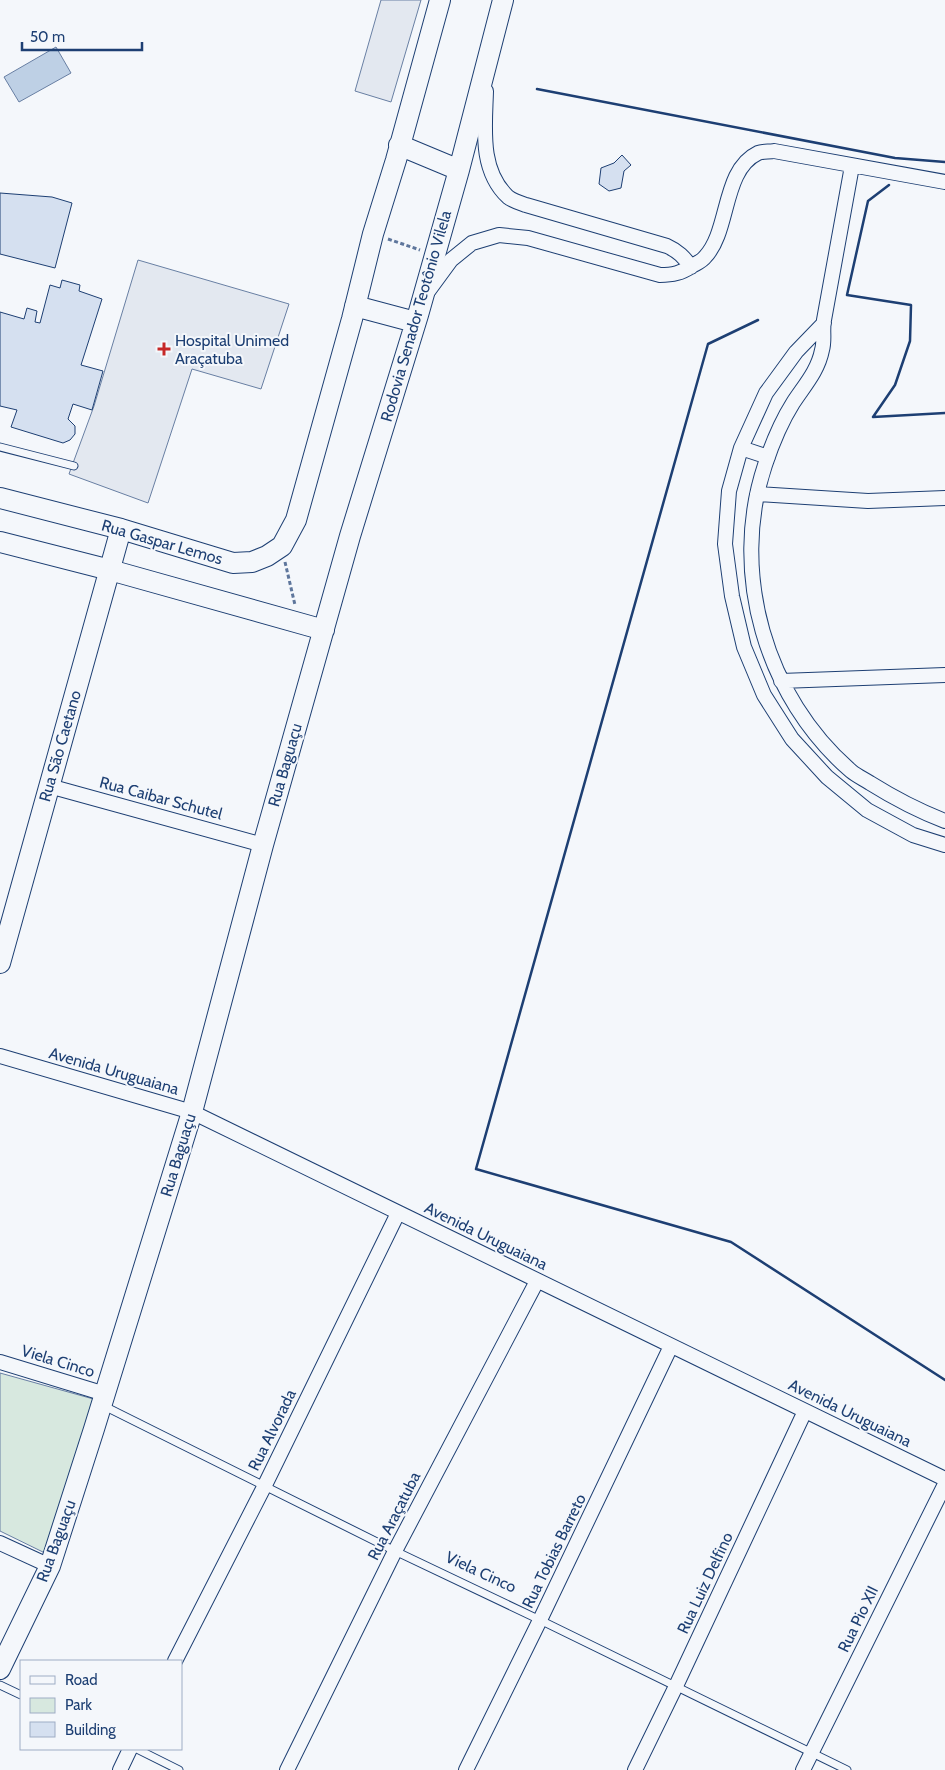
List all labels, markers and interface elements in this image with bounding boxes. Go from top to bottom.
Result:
scale bar [22,20,142,52]
text: 50 m [30,28,65,46]
street label: Rodovia Senador Teotônio Vilela [377,208,455,424]
place label: Hospital Unimed Araçatuba [175,331,289,368]
marker: Hospital Unimed Araçatuba [157,342,171,356]
street label: Rua Gaspar Lemos [99,516,225,568]
street label: Rua São Caetano [35,688,85,804]
street label: Rua Baguaçu [264,721,306,809]
street label: Rua Caibar Schutel [98,772,225,824]
street label: Avenida Uruguaiana [47,1043,181,1099]
street label: Rua Baguaçu [156,1111,200,1199]
street label: Avenida Uruguaiana [422,1198,551,1274]
street label: Viela Cinco [19,1341,97,1381]
street label: Avenida Uruguaiana [786,1375,915,1451]
street label: Rua Alvorada [244,1386,300,1474]
street label: Rua Araçatuba [364,1468,425,1563]
street label: Rua Tobias Barreto [518,1491,590,1611]
street label: Rua Baguaçu [32,1497,80,1585]
street label: Rua Luiz Delfino [673,1529,737,1637]
street label: Viela Cinco [443,1547,520,1597]
street label: Rua Pio XII [834,1583,882,1655]
legend [20,1660,182,1750]
text: Road [65,1671,98,1689]
text: Park [65,1696,92,1714]
text: Building [65,1721,116,1739]

